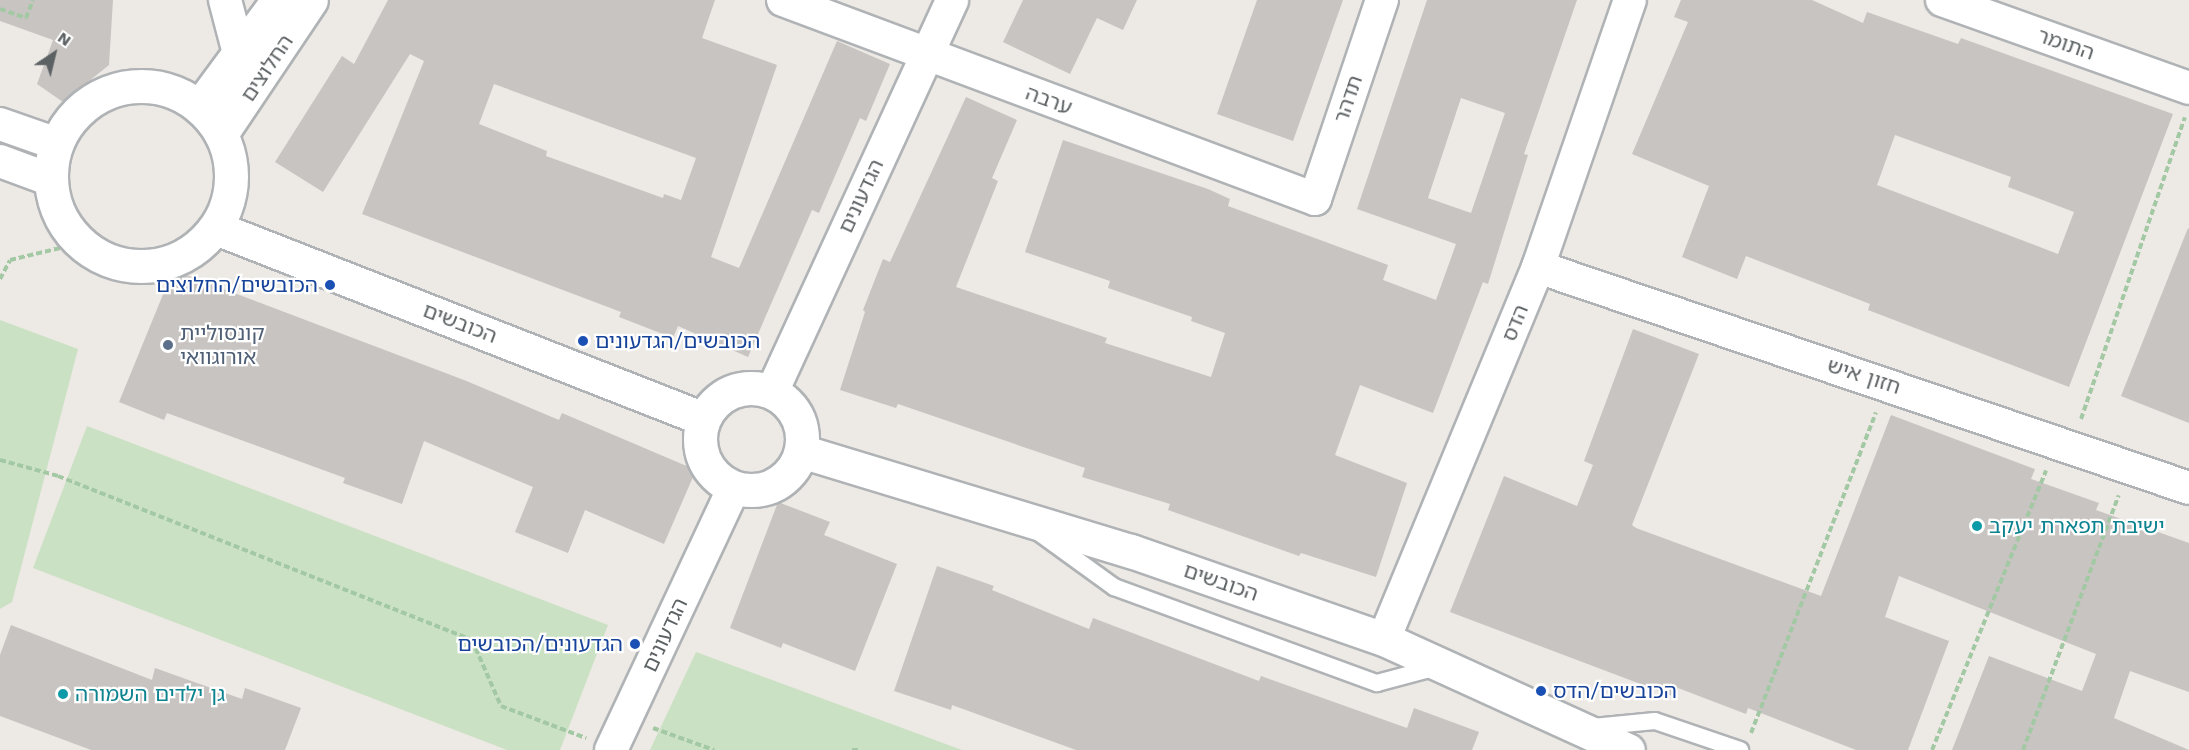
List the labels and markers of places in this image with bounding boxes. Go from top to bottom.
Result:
place label: הכובשים/החלוצים [156,272,318,298]
marker: הכובשים/החלוצים [323,278,337,292]
place label: קונסוליית אורוגוואי [180,320,265,370]
place label: הכובשים/הגדעונים [595,328,760,354]
marker: הכובשים/הגדעונים [576,334,590,348]
marker: קונסוליית אורוגוואי [161,338,175,352]
place label: ישיבת תפארת יעקב [1989,513,2165,539]
marker: ישיבת תפארת יעקב [1970,519,1984,533]
place label: הגדעונים/הכובשים [458,631,623,657]
marker: הגדעונים/הכובשים [628,637,642,651]
place label: הכובשים/הדס [1553,678,1677,704]
place label: גן ילדים השמורה [75,681,225,707]
marker: הכובשים/הדס [1534,684,1548,698]
marker: גן ילדים השמורה [56,687,70,701]

